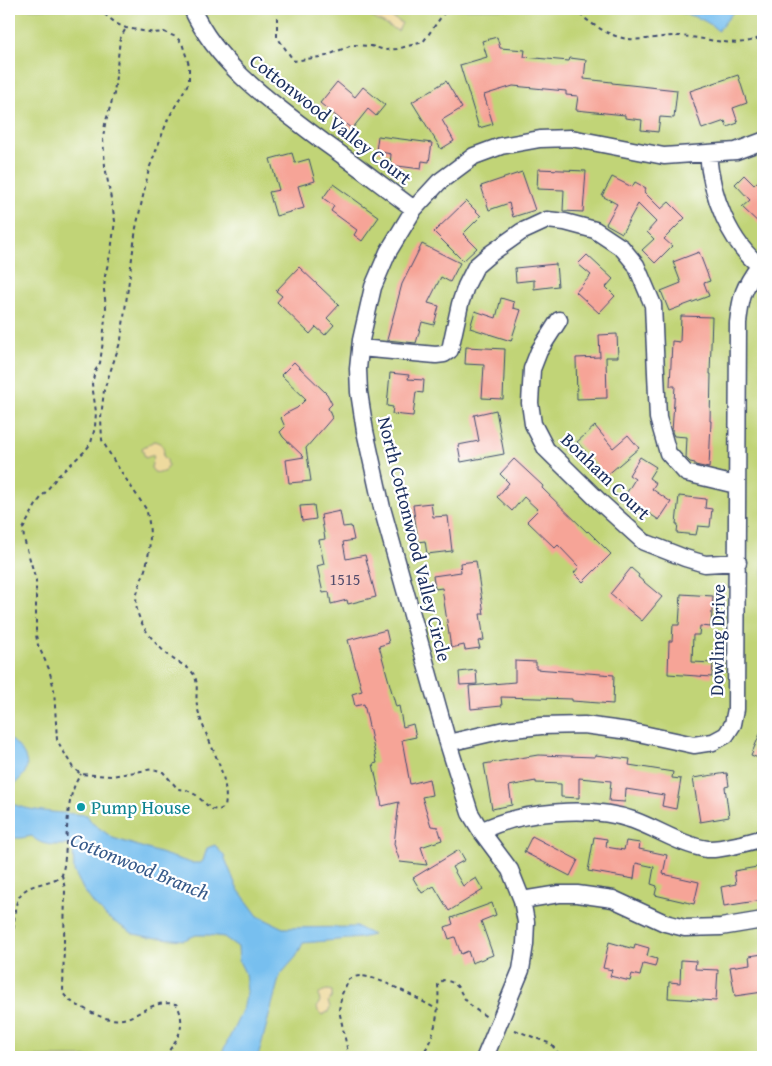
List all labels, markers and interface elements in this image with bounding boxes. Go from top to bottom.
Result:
street label: Cottonwood Valley Court [244,47,418,191]
street label: North Cottonwood Valley Circle [371,414,459,664]
street label: Bonham Court [555,426,657,526]
house number: 1515 [330,567,360,591]
street label: Dowling Drive [702,584,732,696]
place label: Pump House [91,793,191,821]
marker: Pump House [75,801,87,813]
water label: Cottonwood Branch [66,824,214,907]

